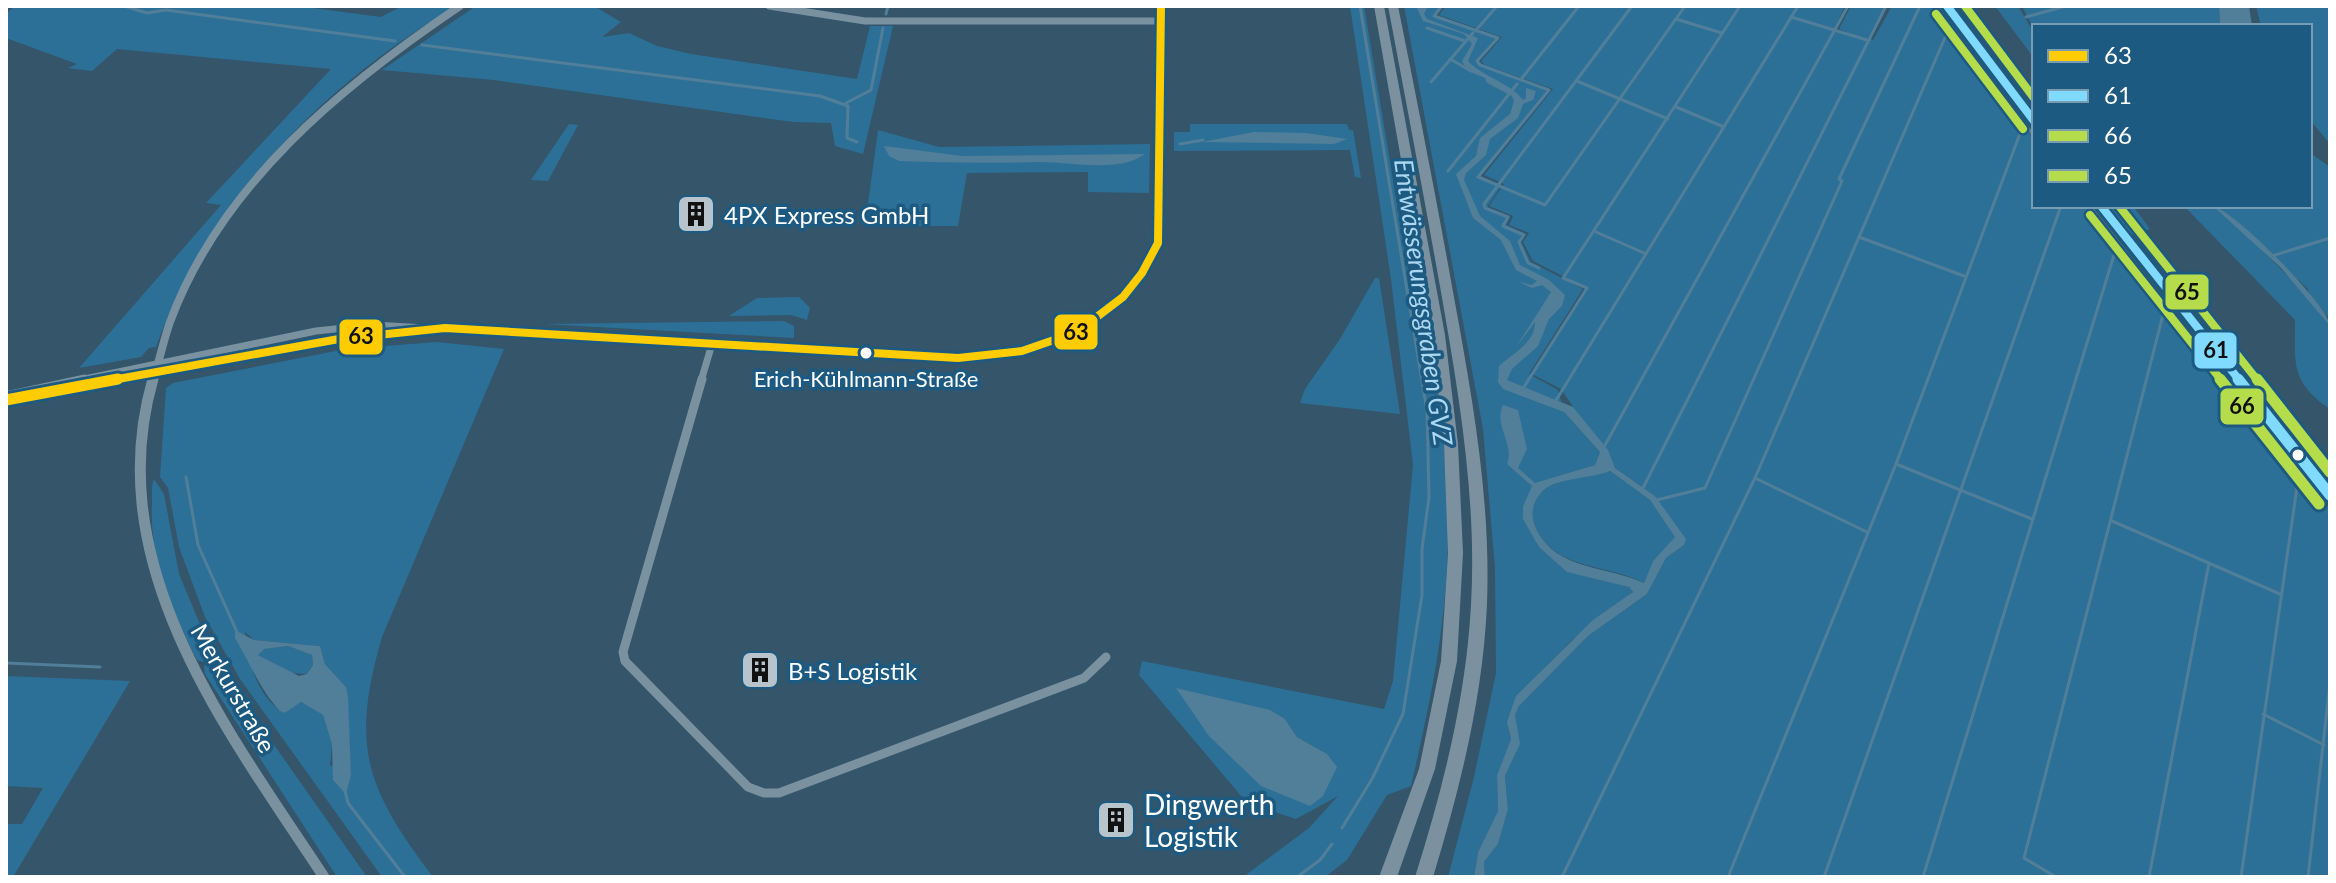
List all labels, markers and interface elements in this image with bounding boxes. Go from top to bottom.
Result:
legend [2032,24,2312,208]
text: 63 [2104,40,2132,69]
text: 61 [2104,80,2132,109]
text: 66 [2104,120,2132,149]
water label: Entwässerungsgraben GVZ [1388,157,1460,448]
text: 65 [2104,160,2132,189]
building icon: 4PX Express GmbH [675,193,717,235]
place label: 4PX Express GmbH [724,200,929,229]
line badge: 65 [2164,273,2210,311]
text: 65 [2174,278,2200,305]
line badge: 63 [1053,313,1099,351]
line badge: 63 [338,318,384,356]
text: 63 [1063,318,1089,345]
text: 63 [348,322,374,349]
line badge: 61 [2193,331,2238,370]
text: 61 [2203,336,2229,363]
marker: Erich-Kühlmann-Straße [858,345,874,361]
place label: Erich-Kühlmann-Straße [754,365,978,392]
line badge: 66 [2219,387,2265,426]
text: 66 [2229,392,2255,419]
unlabelled marker [2290,447,2306,463]
street label: Merkurstraße [186,619,282,757]
building icon: B+S Logistik [739,649,781,691]
place label: B+S Logistik [788,656,918,685]
place label: Dingwerth Logistik [1144,787,1274,853]
building icon: Dingwerth Logistik [1095,799,1137,841]

